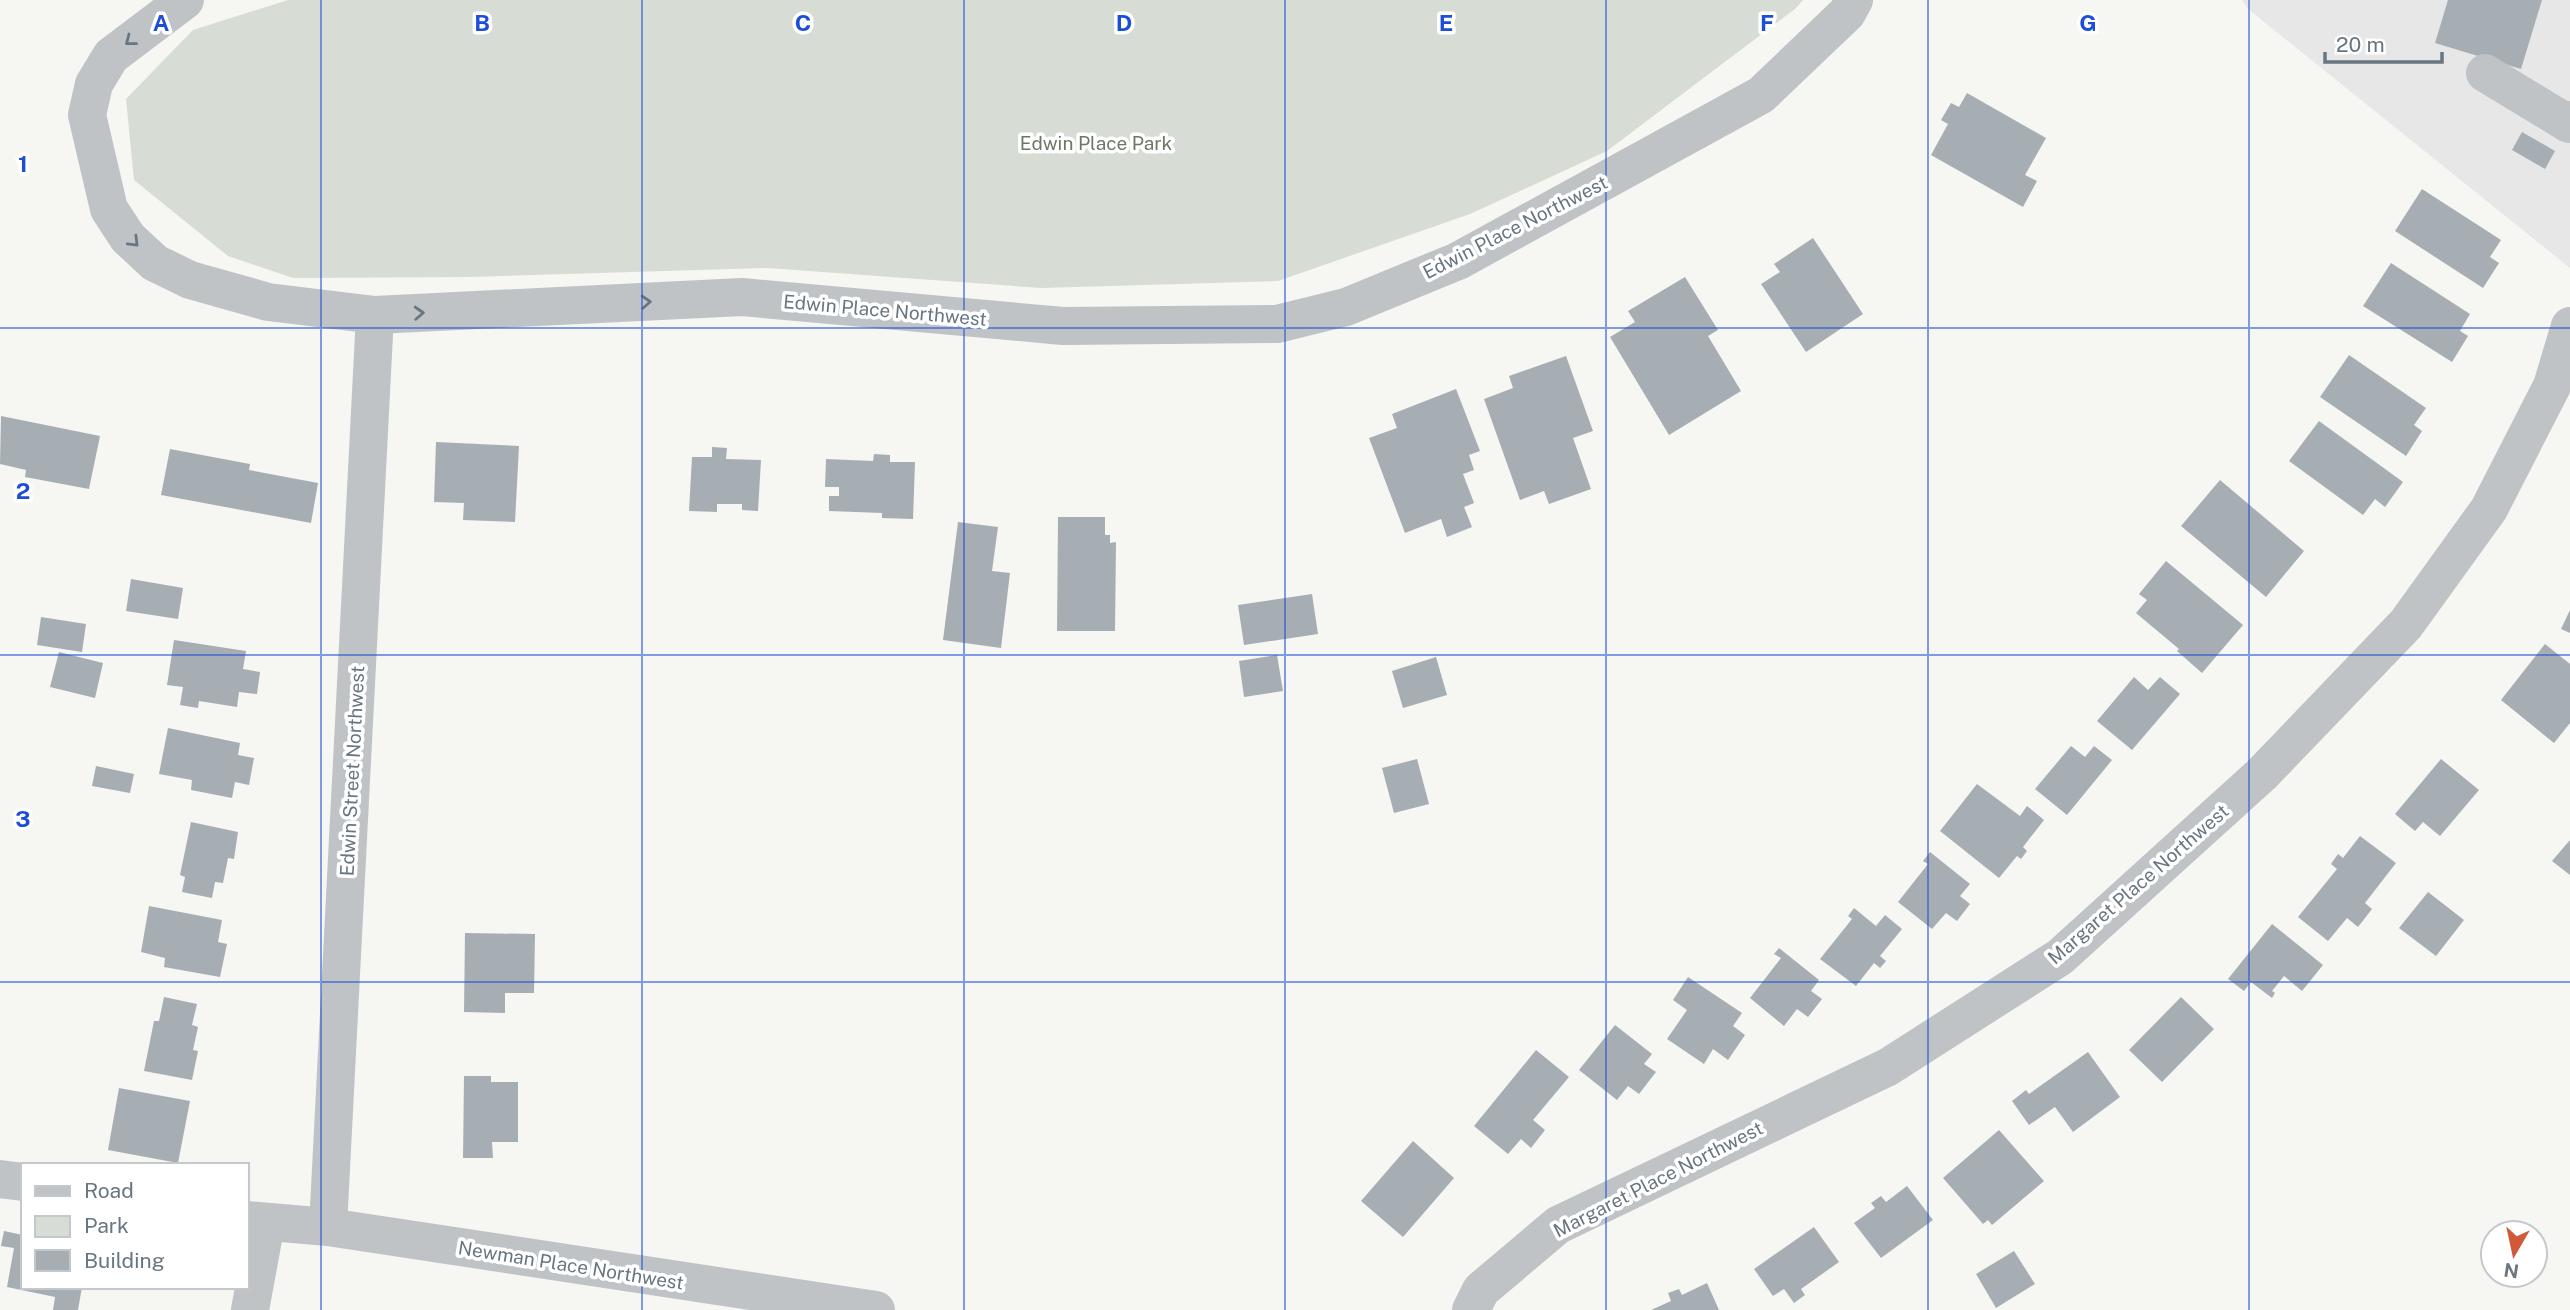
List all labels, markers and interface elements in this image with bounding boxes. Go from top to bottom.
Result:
text: A [153,9,170,36]
text: B [474,9,490,36]
text: C [795,9,811,36]
text: D [1116,9,1132,36]
text: E [1439,9,1453,36]
text: F [1760,9,1774,36]
text: G [2079,9,2097,36]
scale bar [2325,21,2442,65]
one-way arrow [126,32,138,45]
text: 20 m [2336,32,2385,57]
park label: Edwin Place Park [1020,132,1173,154]
text: 1 [18,150,28,177]
street label: Edwin Place Northwest [1419,171,1611,283]
one-way arrow [125,234,138,247]
street label: Edwin Place Northwest [782,290,988,330]
one-way arrow [641,294,652,309]
one-way arrow [414,305,425,320]
text: 2 [16,477,30,504]
street label: Edwin Street Northwest [336,665,368,877]
street label: Margaret Place Northwest [2043,800,2233,968]
text: 3 [15,805,31,832]
street label: Margaret Place Northwest [1550,1117,1766,1241]
legend [21,1163,248,1289]
text: Road [84,1178,134,1203]
text: Park [84,1213,129,1238]
north arrow [2479,1219,2549,1289]
street label: Newman Place Northwest [457,1236,685,1294]
text: Building [84,1248,165,1273]
text: N [2502,1259,2520,1283]

